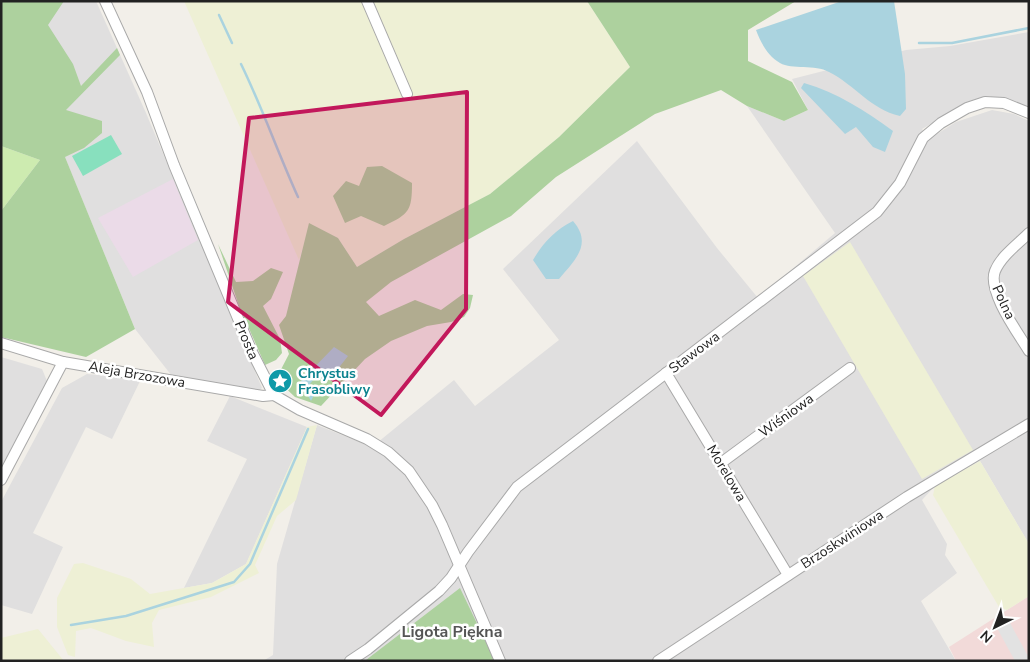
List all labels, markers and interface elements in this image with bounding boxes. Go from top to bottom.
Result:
street label: Polna [987,282,1020,322]
street label: Prosta [230,318,263,363]
street label: Stawowa [665,327,724,378]
street label: Aleja Brzozowa [87,357,187,392]
place label: Chrystus Frasobliwy [298,364,371,399]
place icon: Chrystus Frasobliwy [267,368,293,394]
street label: Wiśniowa [755,389,818,442]
street label: Morelowa [702,441,751,505]
street label: Brzoskwiniowa [797,506,887,573]
north arrow [970,602,1020,652]
district label: Ligota Piękna [402,621,502,643]
text: N [976,626,997,647]

